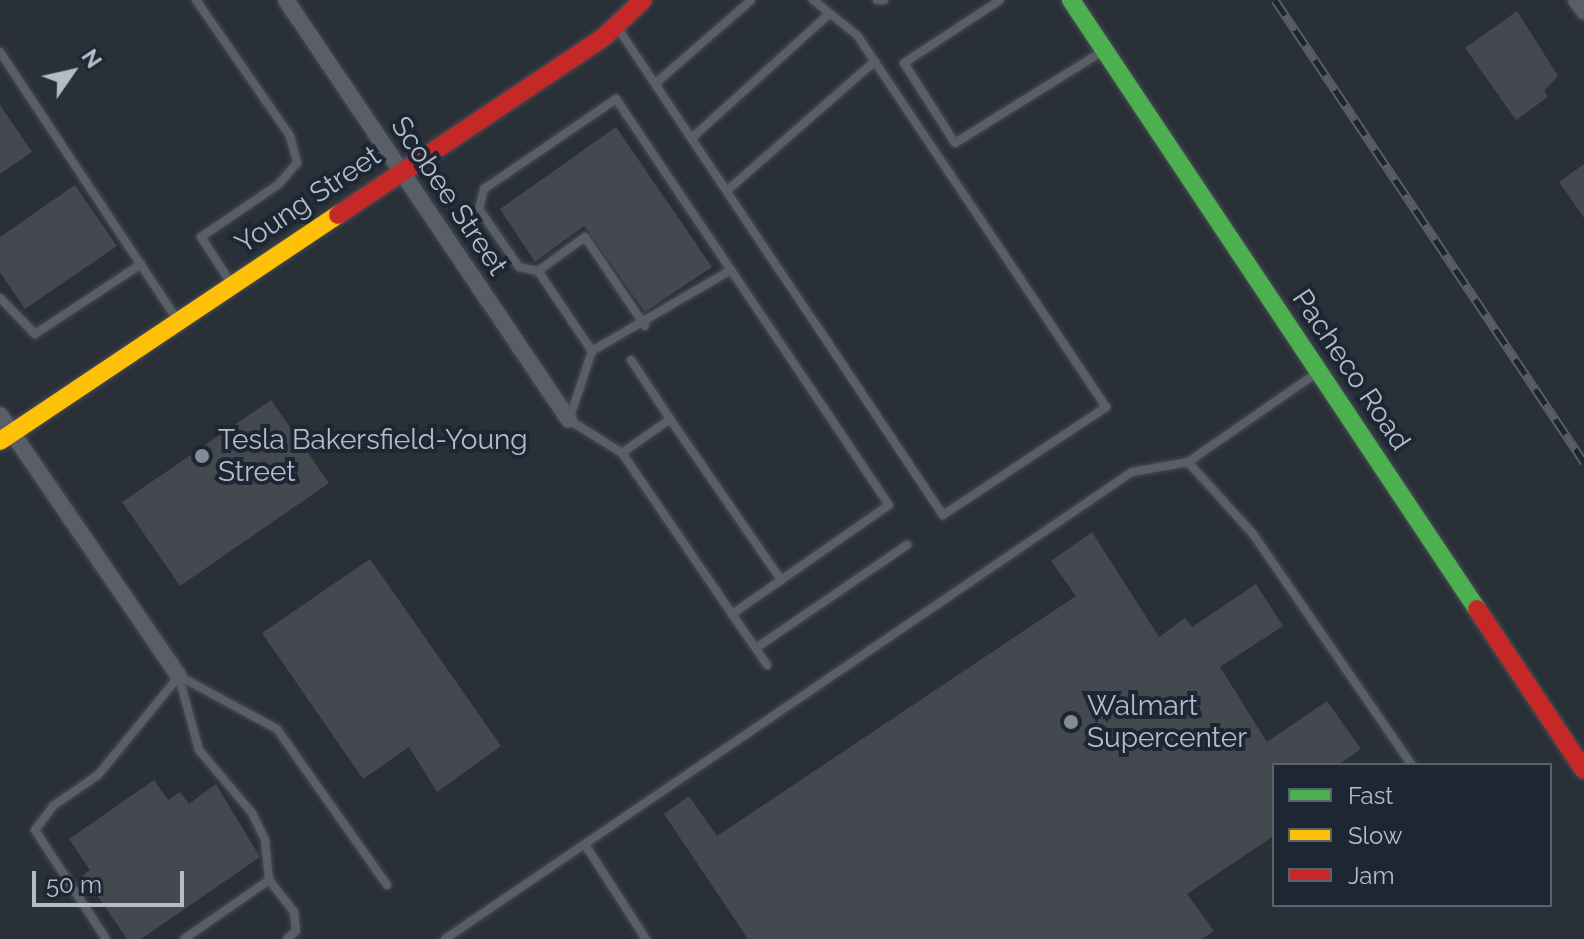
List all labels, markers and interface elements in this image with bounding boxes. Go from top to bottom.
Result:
north arrow [32,32,112,112]
text: N [76,44,107,73]
street label: Scobee Street [384,110,514,282]
street label: Young Street [229,139,387,261]
street label: Pacheco Road [1285,283,1417,457]
place label: Tesla Bakersfield-Young Street [218,423,528,489]
marker: Tesla Bakersfield-Young Street [193,447,211,465]
place label: Walmart Supercenter [1087,689,1247,755]
marker: Walmart Supercenter [1062,713,1080,731]
legend [1272,763,1552,907]
text: Fast [1348,781,1393,810]
text: Slow [1348,821,1402,850]
scale bar [36,855,188,905]
text: Jam [1348,861,1394,890]
text: 50 m [46,870,102,899]

